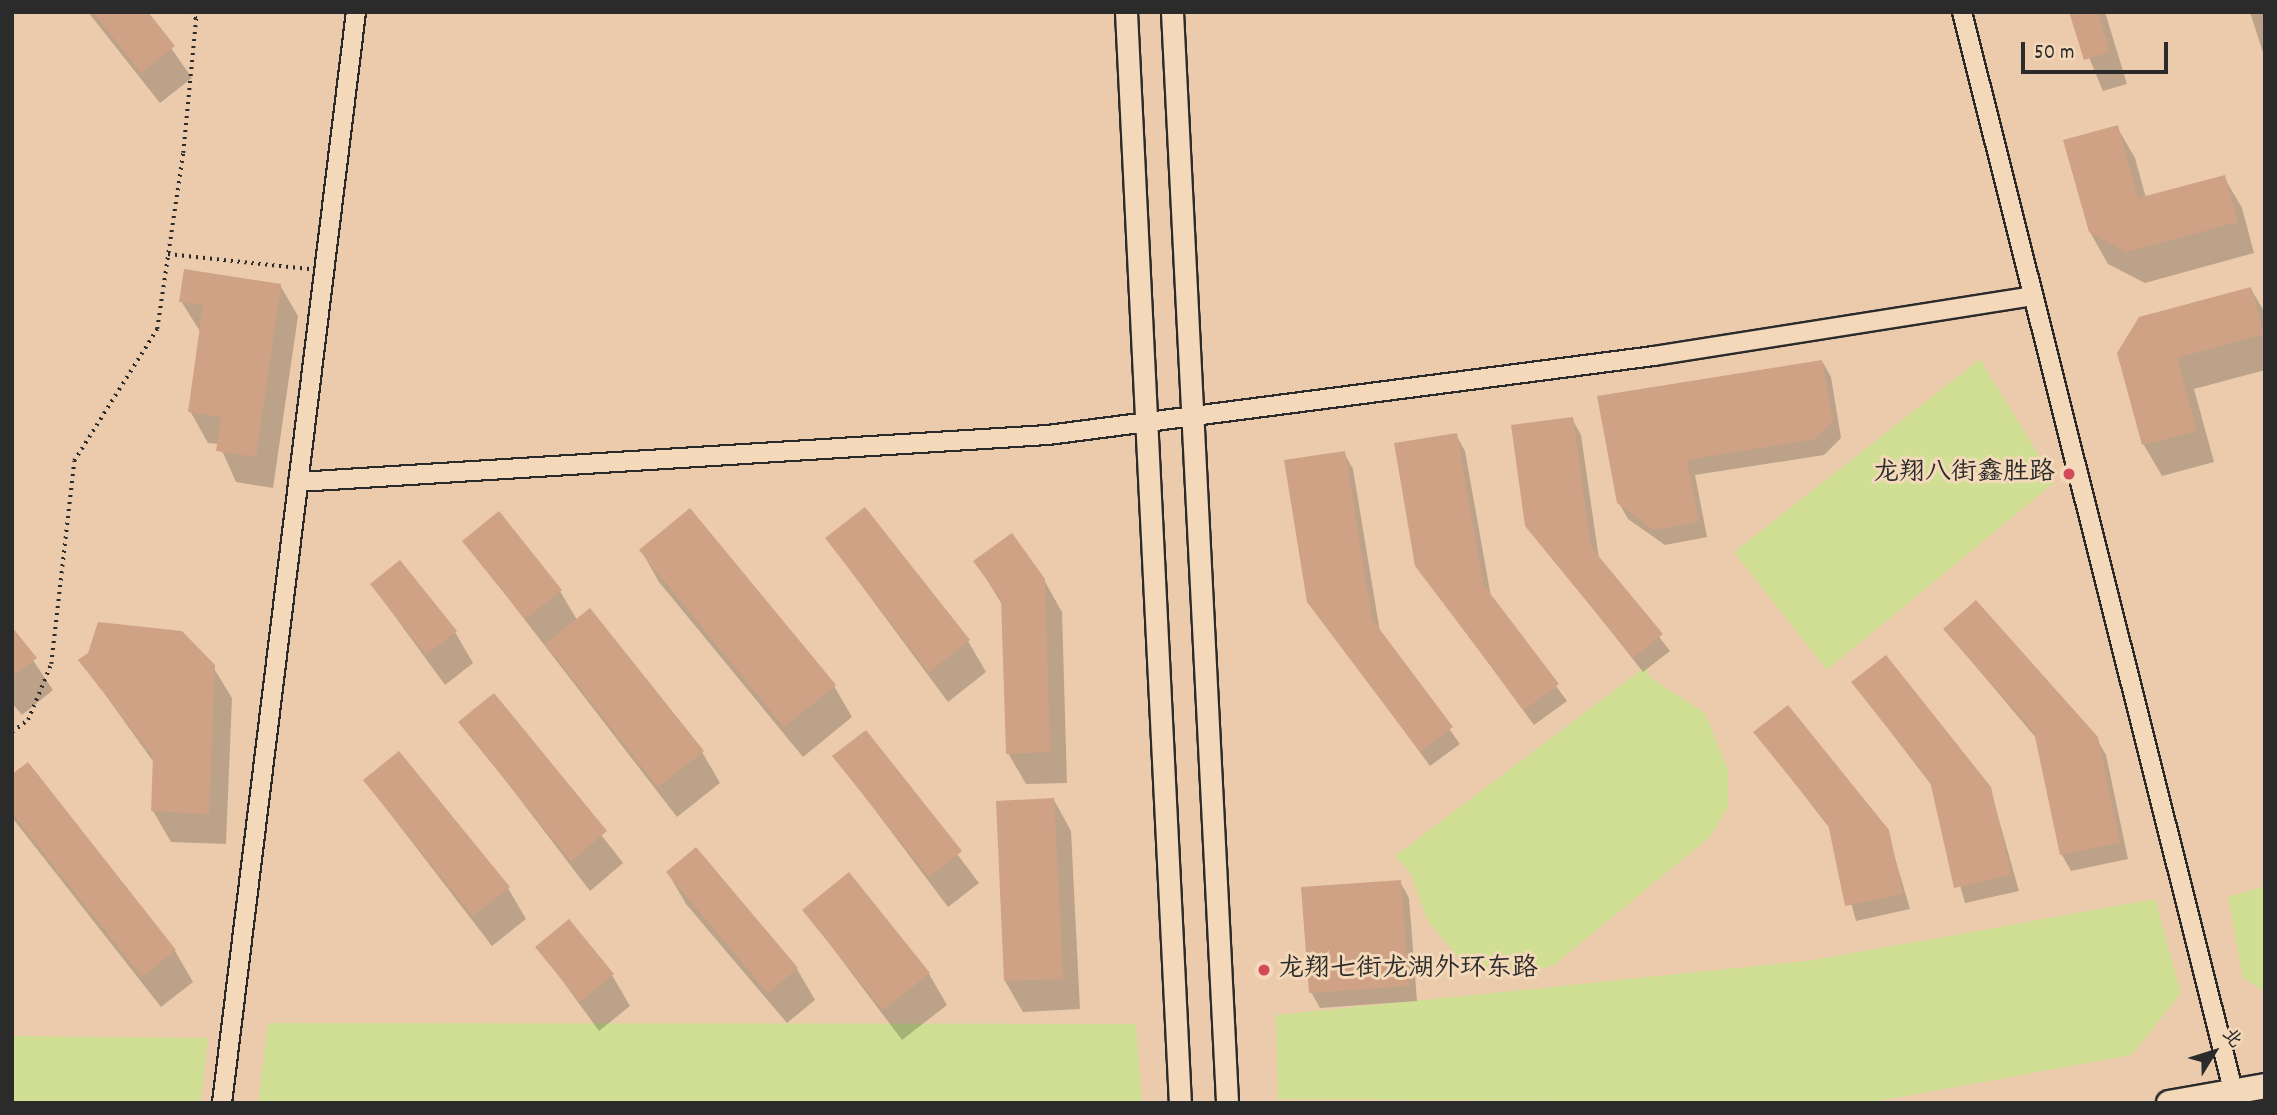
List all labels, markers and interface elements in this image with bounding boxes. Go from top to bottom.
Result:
scale bar [2025,28,2172,72]
text: 50 m [2034,39,2074,69]
place label: 龙翔八街鑫胜路 [1873,458,2055,490]
marker: 龙翔八街鑫胜路 [2061,466,2077,482]
place label: 龙翔七街龙湖外环东路 [1278,954,1538,986]
marker: 龙翔七街龙湖外环东路 [1256,962,1272,978]
north arrow [2179,1017,2249,1087]
text: 北 [2214,1023,2247,1055]

